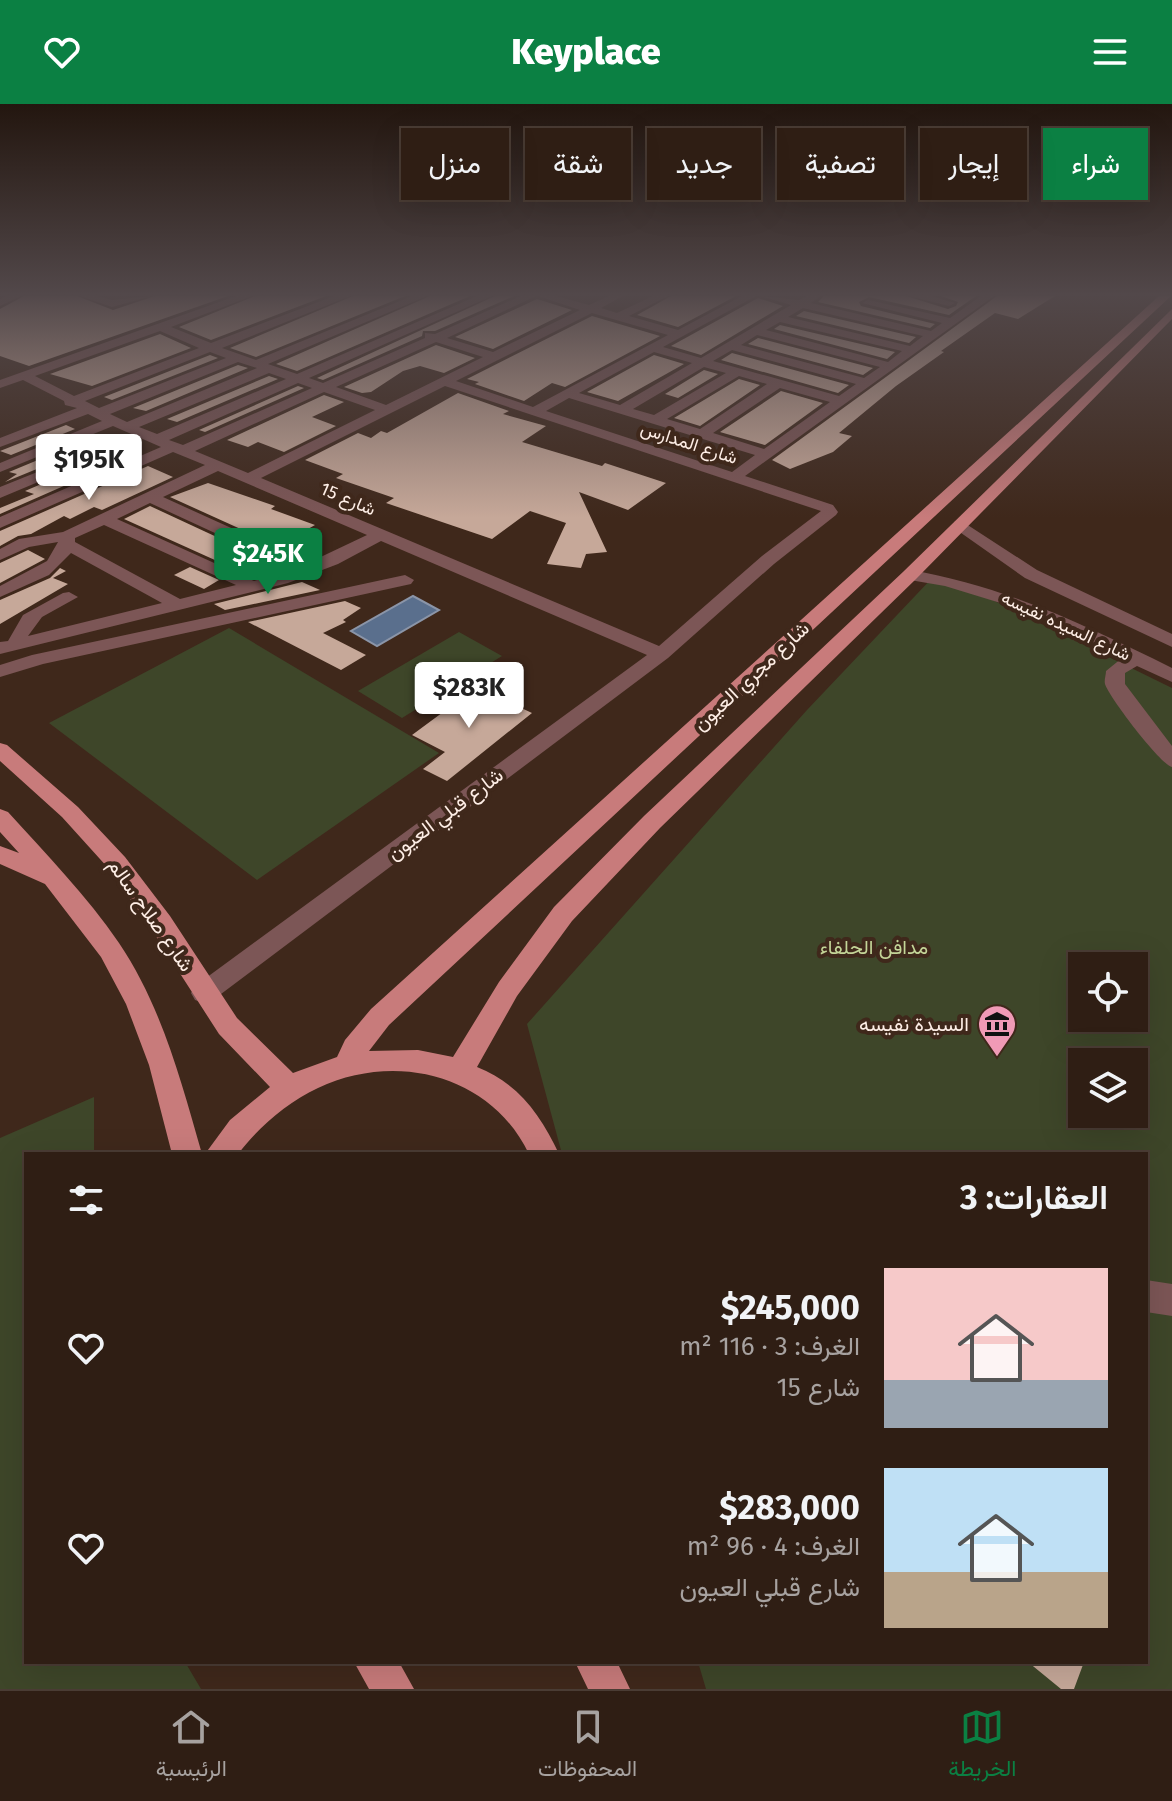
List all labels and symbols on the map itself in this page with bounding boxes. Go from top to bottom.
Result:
street label: شارع المدارس [638,417,740,470]
pin: $195K [33,434,145,502]
street label: شارع 15 [317,478,379,521]
pin: $245K [212,528,324,596]
street label: شارع السيده نفيسه [998,586,1134,666]
street label: شارع مجري العيون [688,616,817,739]
pin: $283K [413,662,525,730]
street label: شارع قبلي العيون [382,763,511,869]
street label: شارع صلاح سالم [102,854,199,977]
park label: مدافن الحلفاء [820,935,928,959]
museum icon: السيدة نفيسه [976,1003,1018,1058]
place label: السيدة نفيسه [859,1012,969,1036]

